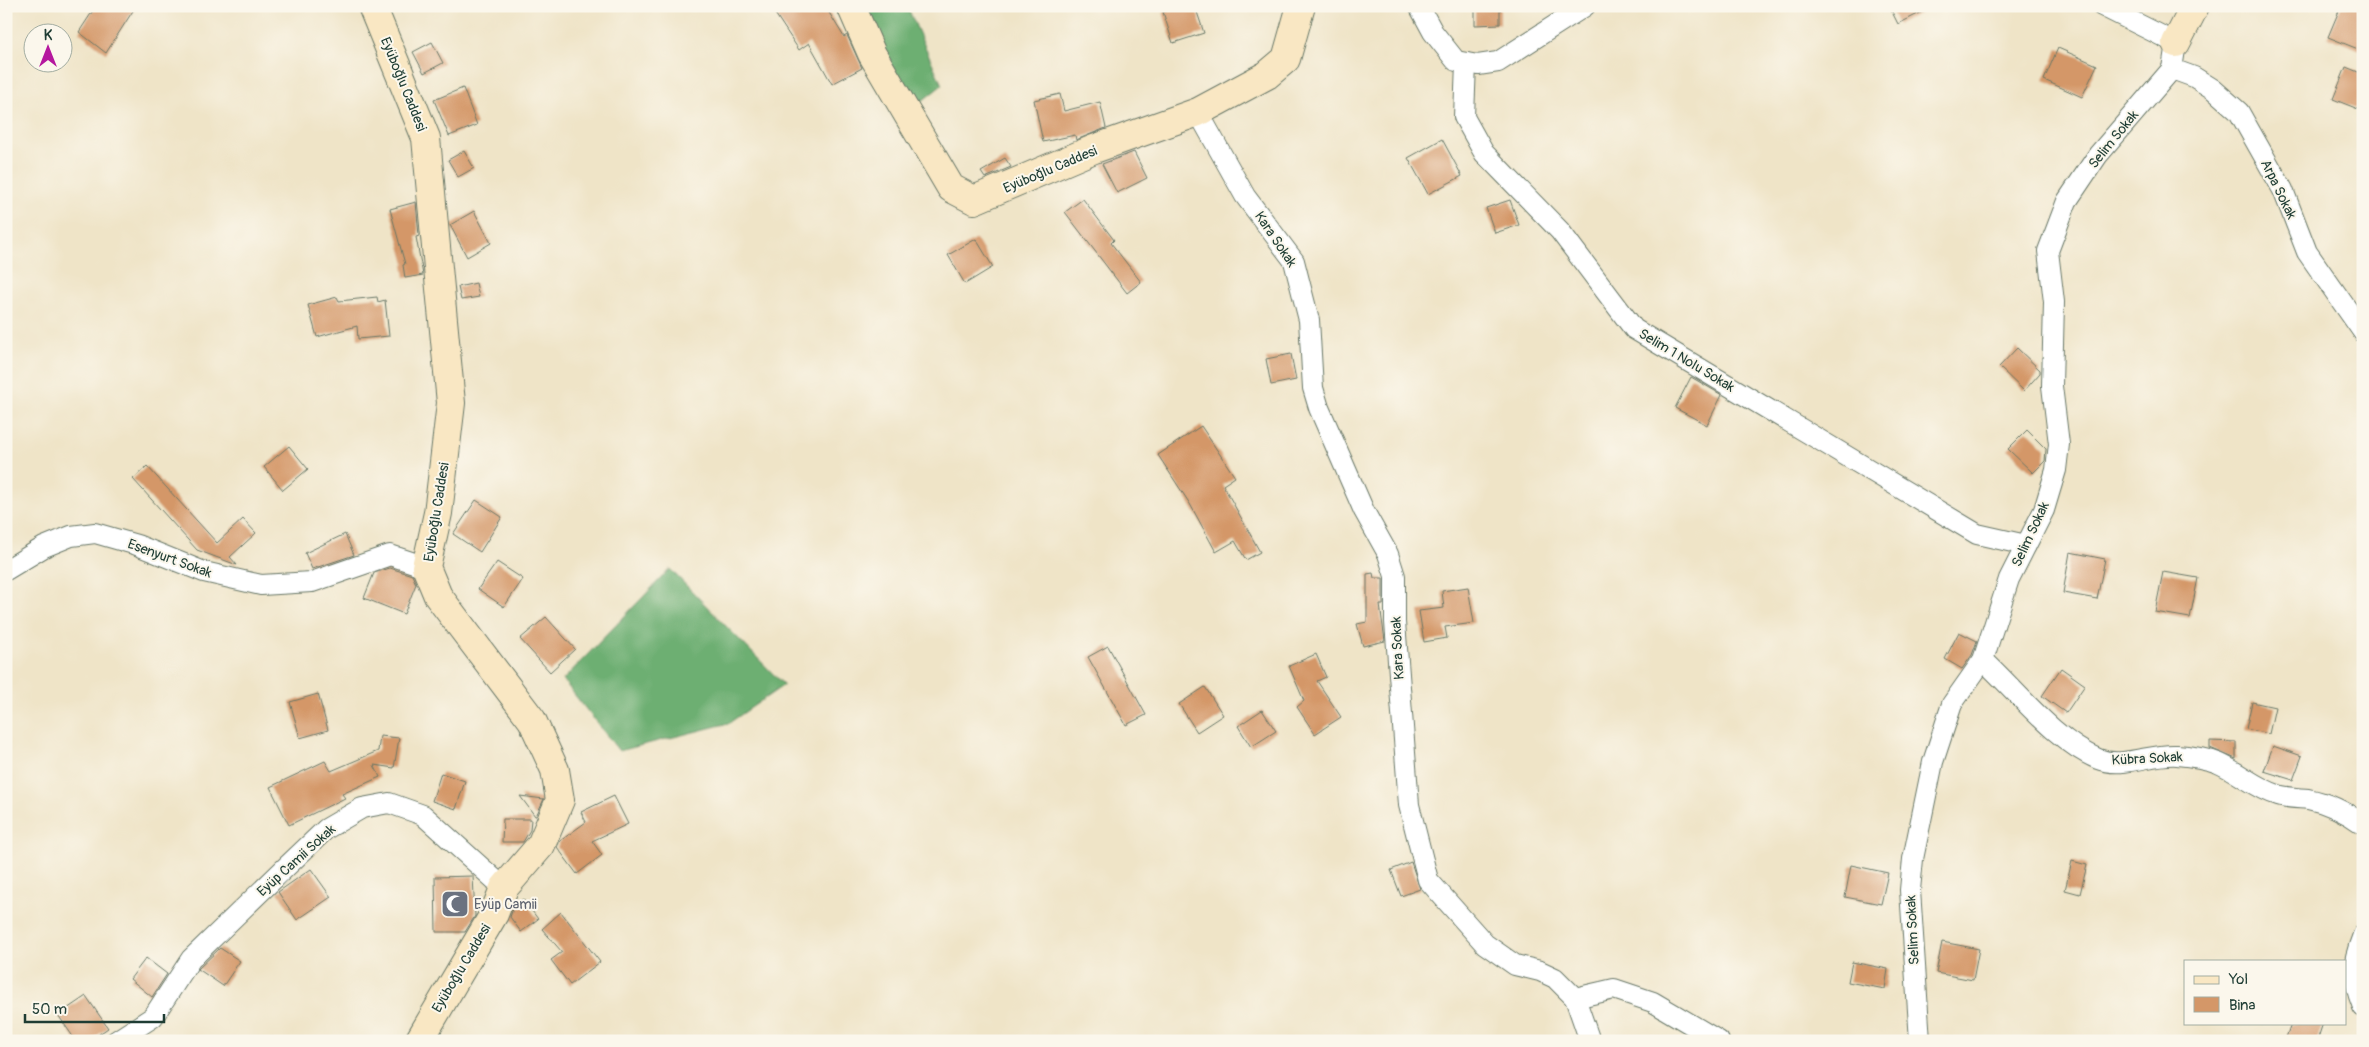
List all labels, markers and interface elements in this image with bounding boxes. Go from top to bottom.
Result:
north arrow [22,22,72,72]
text: K [44,27,53,44]
street label: Eyüboğlu Caddesi [377,35,430,134]
street label: Selim Sokak [2085,107,2142,172]
street label: Eyüboğlu Caddesi [1001,142,1100,197]
street label: Arpa Sokak [2257,157,2300,222]
street label: Kara Sokak [1251,208,1300,270]
street label: Selim 1 Nolu Sokak [1636,325,1738,396]
street label: Eyüboğlu Caddesi [420,461,453,563]
street label: Selim Sokak [2008,499,2053,569]
street label: Esenyurt Sokak [125,535,214,582]
street label: Kara Sokak [1387,616,1408,680]
street label: Kübra Sokak [2111,748,2183,769]
street label: Eyüp Camii Sokak [254,821,339,900]
mosque icon: Eyüp Camii [440,889,470,919]
street label: Selim Sokak [1902,894,1923,965]
place label: Eyüp Camii [474,896,537,913]
street label: Eyüboğlu Caddesi [428,920,495,1016]
legend [2184,960,2346,1024]
text: Yol [2228,970,2248,989]
scale bar [25,992,164,1024]
text: Bina [2229,996,2256,1015]
text: 50 m [32,1000,67,1019]

